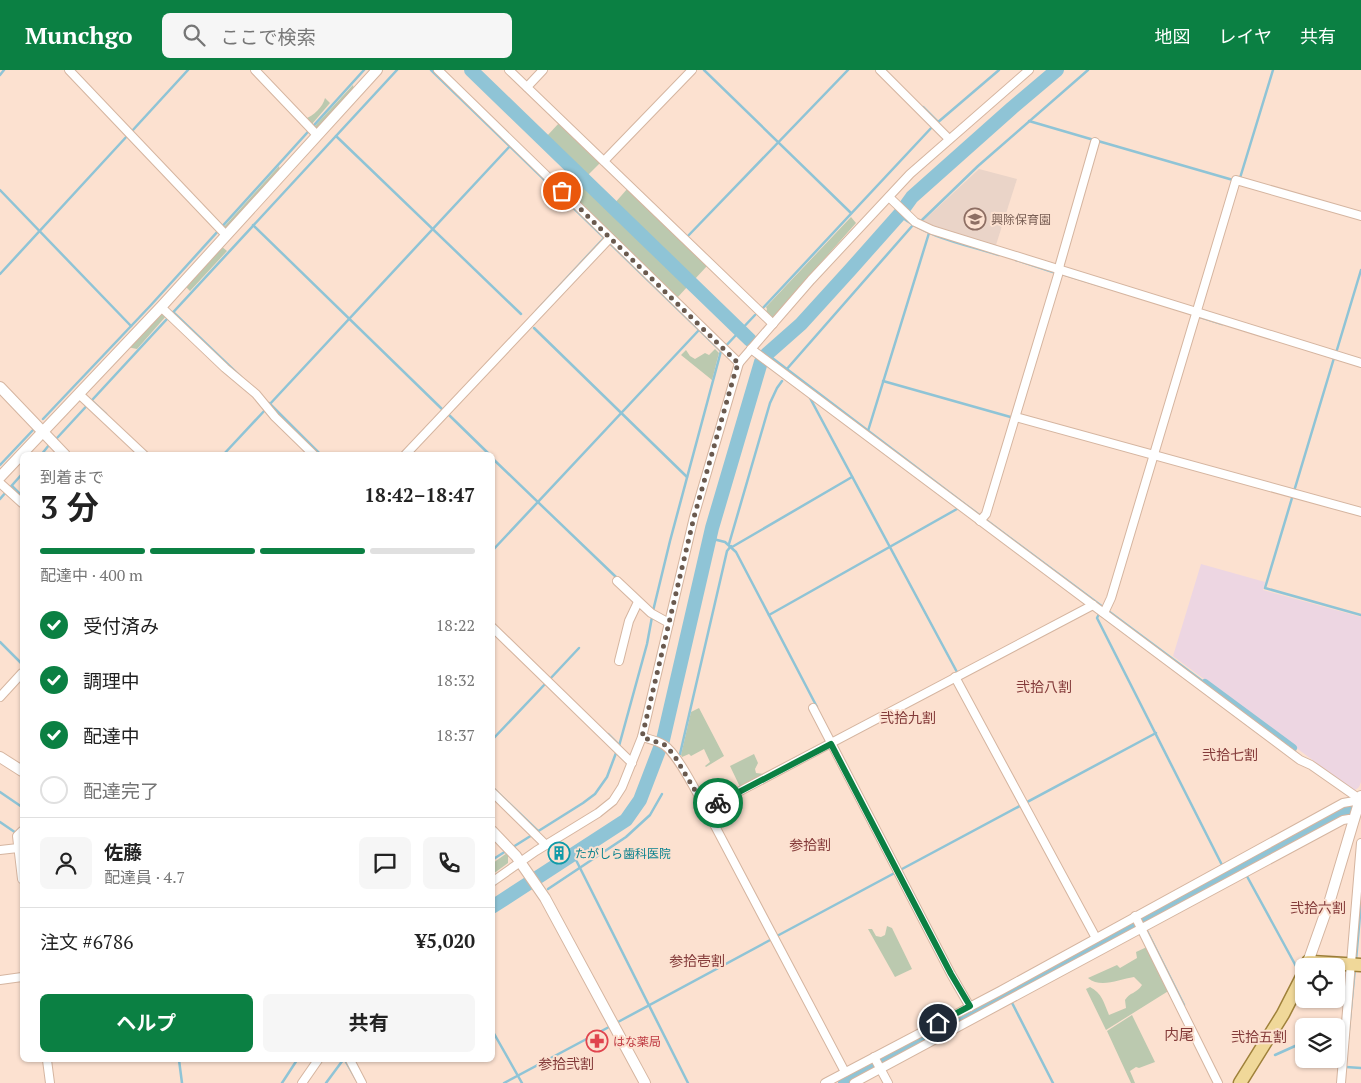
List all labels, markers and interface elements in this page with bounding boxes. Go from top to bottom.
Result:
search box [162,13,512,58]
text: Munchgo [25,19,132,51]
icon: search [180,21,208,49]
text: ここで検索 [220,24,316,49]
text: 地図 [1155,24,1191,48]
text: レイヤ [1219,24,1272,48]
text: 共有 [1300,24,1336,48]
pin [541,170,583,212]
icon: bag [548,177,576,205]
school or university icon: 興除保育園 [963,207,987,231]
place label: 興除保育園 [991,212,1051,227]
text: 到着まで [40,466,104,488]
text: 18:42–18:47 [364,482,475,507]
text: 3 分 [40,486,99,528]
text: 配達中 · 400 m [40,564,143,586]
icon: check [40,611,68,639]
text: 受付済み [83,613,159,638]
text: 18:22 [436,614,475,636]
icon: check [40,666,68,694]
text: 調理中 [83,668,140,693]
text: 18:32 [436,669,475,691]
district label: 弐拾八割 [1016,677,1072,696]
district label: 弐拾九割 [880,708,936,727]
icon: check [40,721,68,749]
text: 配達中 [83,723,140,748]
text: 18:37 [436,724,475,746]
district label: 弐拾七割 [1202,745,1258,764]
text: 配達完了 [83,778,159,803]
courier [693,778,743,828]
icon: bike [704,789,732,817]
district label: 参拾割 [789,835,831,854]
button: person [40,837,92,889]
button: chat [359,837,411,889]
button: phone [423,837,475,889]
text: 佐藤 [104,839,142,864]
building icon: たがしら歯科医院 [547,841,571,865]
place label: たがしら歯科医院 [575,846,671,861]
text: 配達員 · 4.7 [104,866,185,888]
district label: 弐拾六割 [1290,898,1346,917]
text: ¥5,020 [416,928,475,953]
text: 注文 #6786 [40,929,133,954]
district label: 参拾壱割 [669,951,725,970]
map controls [1295,958,1345,1068]
button: locate [1295,958,1345,1008]
button: ヘルプ [40,994,253,1052]
button: 共有 [263,994,475,1052]
pin [917,1002,959,1044]
icon: home [924,1009,952,1037]
button: layers [1295,1018,1345,1068]
district label: 内尾 [1164,1024,1194,1044]
district label: 弐拾五割 [1231,1027,1287,1046]
pharmacy icon: はな薬局 [585,1029,609,1053]
place label: はな薬局 [613,1034,661,1049]
district label: 参拾弐割 [538,1054,594,1073]

